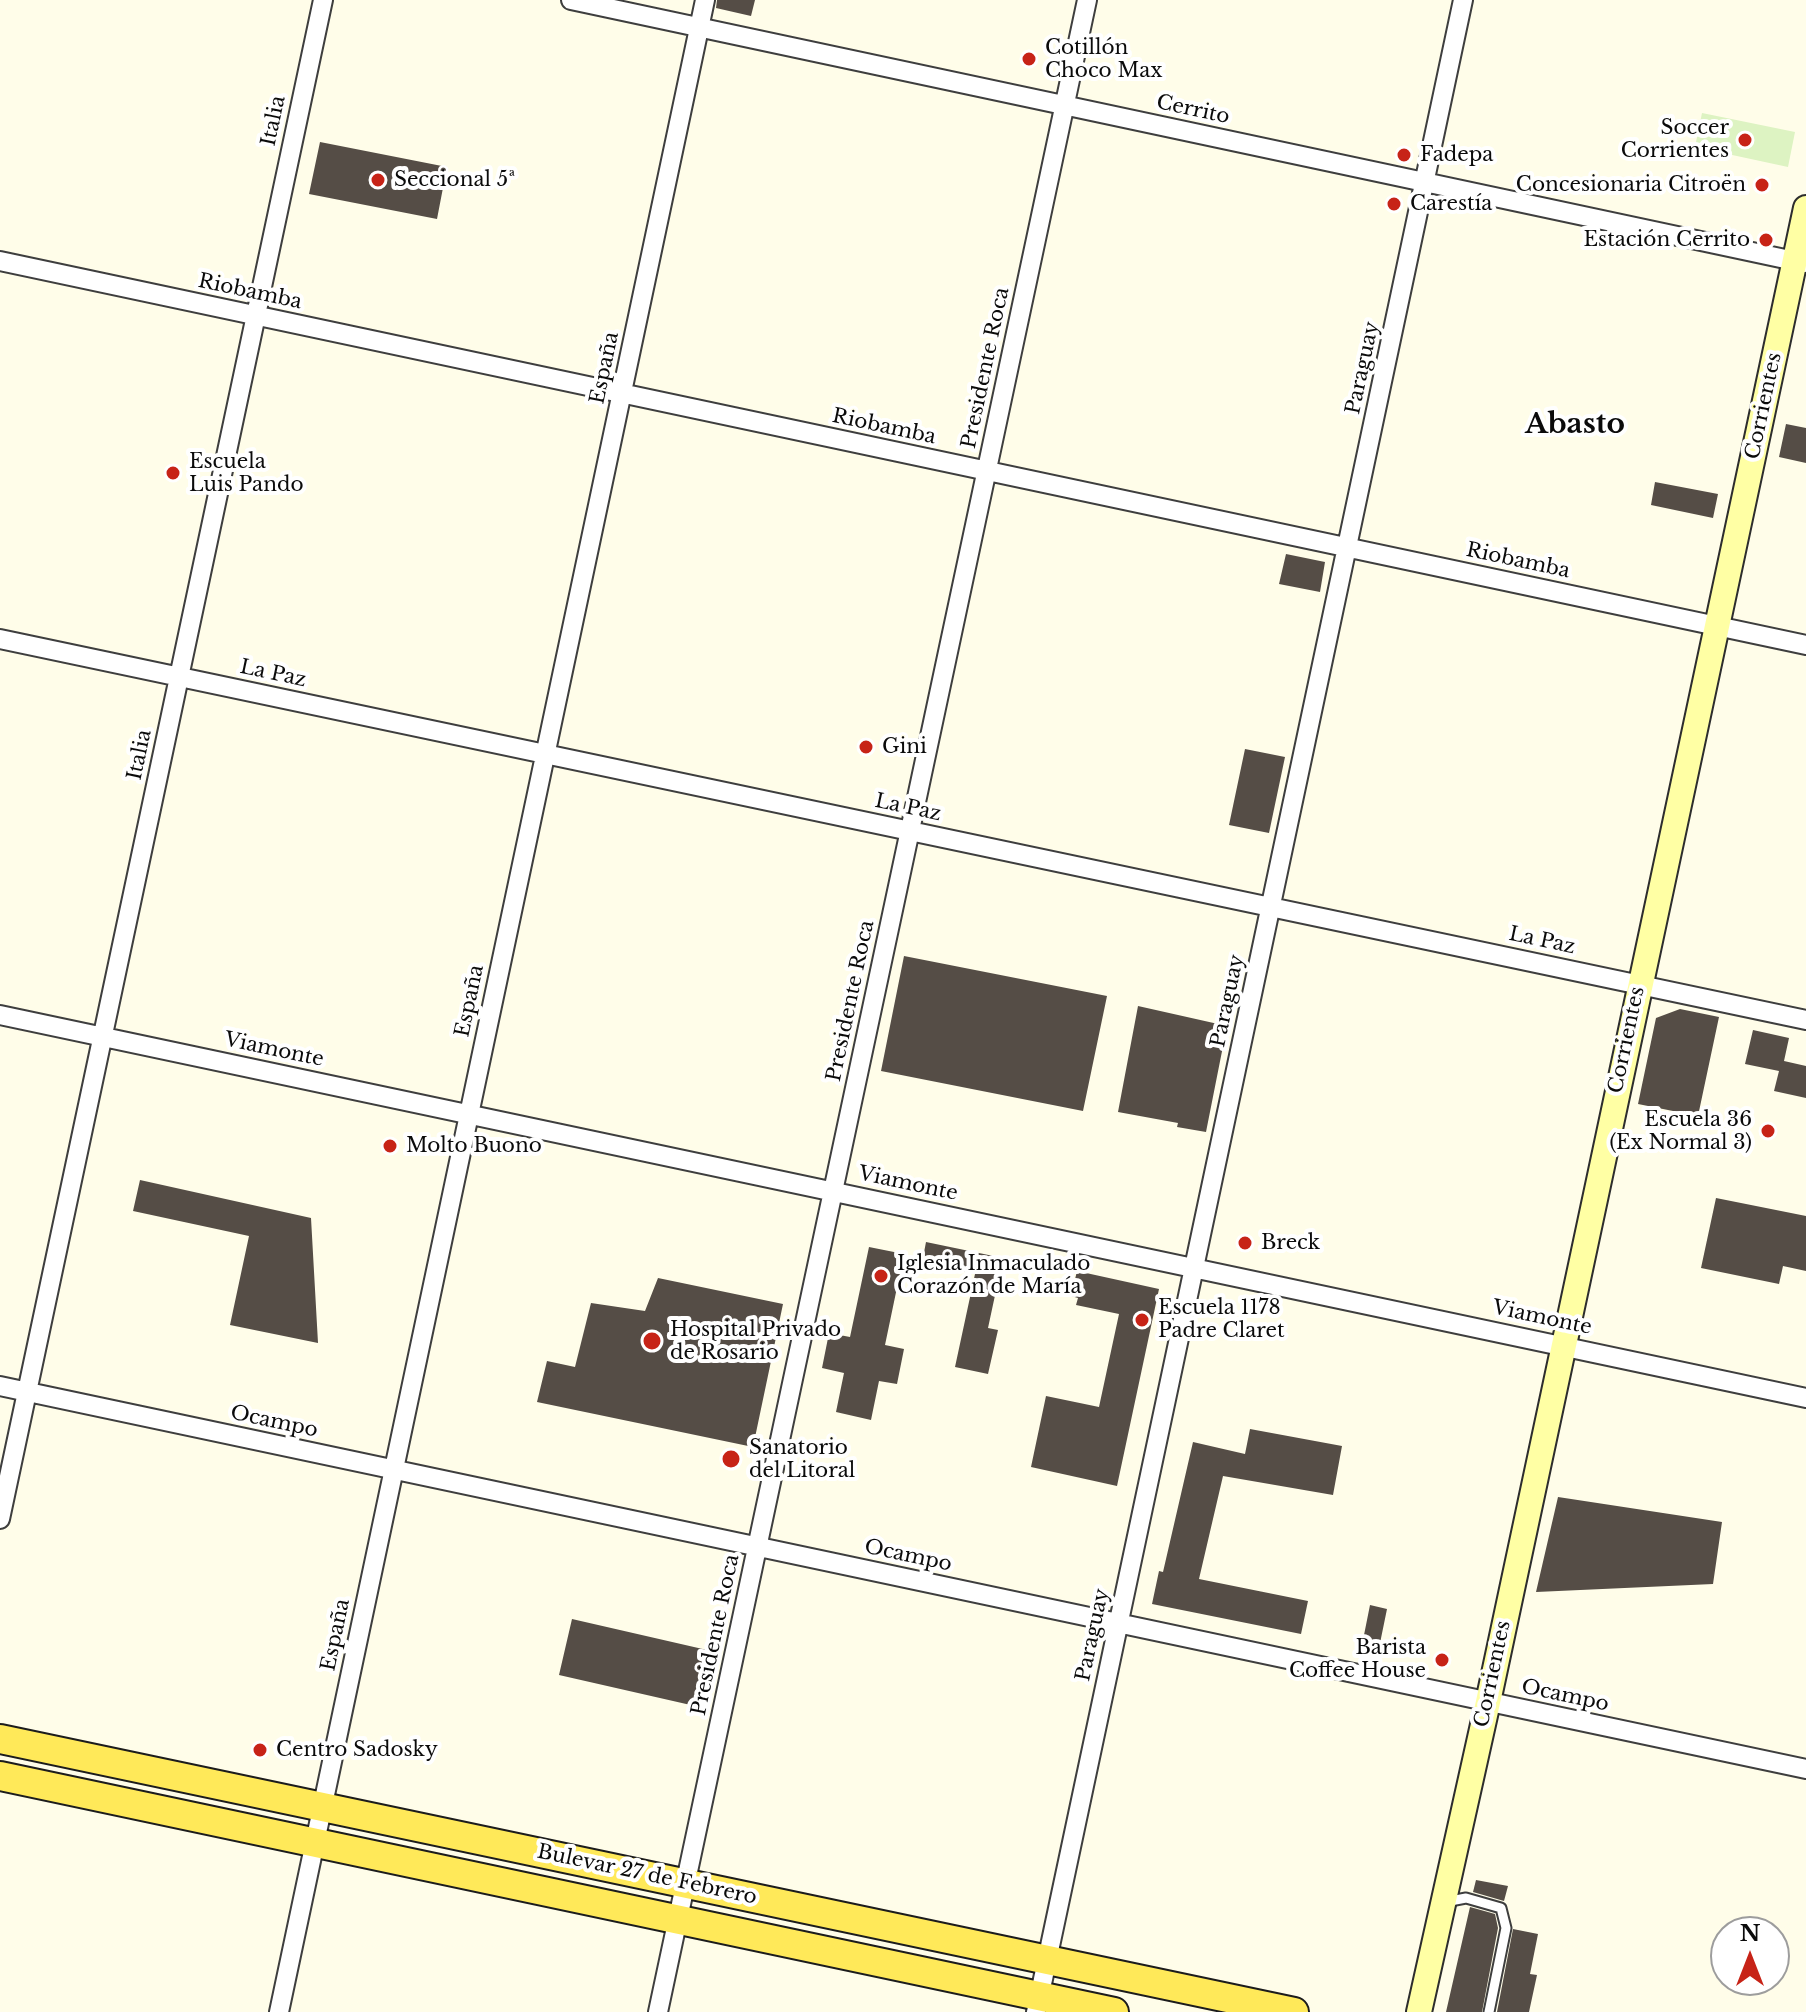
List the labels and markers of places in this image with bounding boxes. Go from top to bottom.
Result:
place label: Cotillón Choco Max [1045,36,1162,83]
marker: Cotillón Choco Max [1020,50,1038,68]
place label: Soccer Corrientes [1621,116,1729,163]
marker: Soccer Corrientes [1736,131,1754,149]
place label: Fadepa [1420,143,1493,167]
marker: Fadepa [1395,146,1413,164]
place label: Seccional 5ª [394,168,516,192]
marker: Seccional 5ª [369,171,387,189]
place label: Concesionaria Citroën [1516,173,1746,197]
marker: Concesionaria Citroën [1753,176,1771,194]
place label: Carestía [1410,192,1492,216]
marker: Carestía [1385,195,1403,213]
place label: Estación Cerrito [1584,228,1750,252]
marker: Estación Cerrito [1757,231,1775,249]
place label: Escuela Luis Pando [189,450,304,497]
marker: Escuela Luis Pando [164,464,182,482]
place label: Gini [882,735,927,759]
marker: Gini [857,738,875,756]
place label: Escuela 36 (Ex Normal 3) [1609,1108,1752,1155]
marker: Escuela 36 (Ex Normal 3) [1759,1122,1777,1140]
place label: Molto Buono [406,1134,542,1158]
marker: Molto Buono [381,1137,399,1155]
place label: Breck [1261,1231,1320,1255]
marker: Breck [1236,1234,1254,1252]
place label: Iglesia Inmaculado Corazón de María [897,1252,1090,1299]
marker: Iglesia Inmaculado Corazón de María [872,1267,890,1285]
place label: Escuela 1178 Padre Claret [1158,1296,1285,1343]
marker: Escuela 1178 Padre Claret [1133,1311,1151,1329]
place label: Hospital Privado de Rosario [670,1318,841,1365]
marker: Hospital Privado de Rosario [641,1330,663,1352]
place label: Sanatorio del Litoral [749,1436,855,1483]
marker: Sanatorio del Litoral [720,1448,742,1470]
place label: Barista Coffee House [1289,1636,1426,1683]
marker: Barista Coffee House [1433,1651,1451,1669]
place label: Centro Sadosky [276,1738,438,1762]
marker: Centro Sadosky [251,1741,269,1759]

